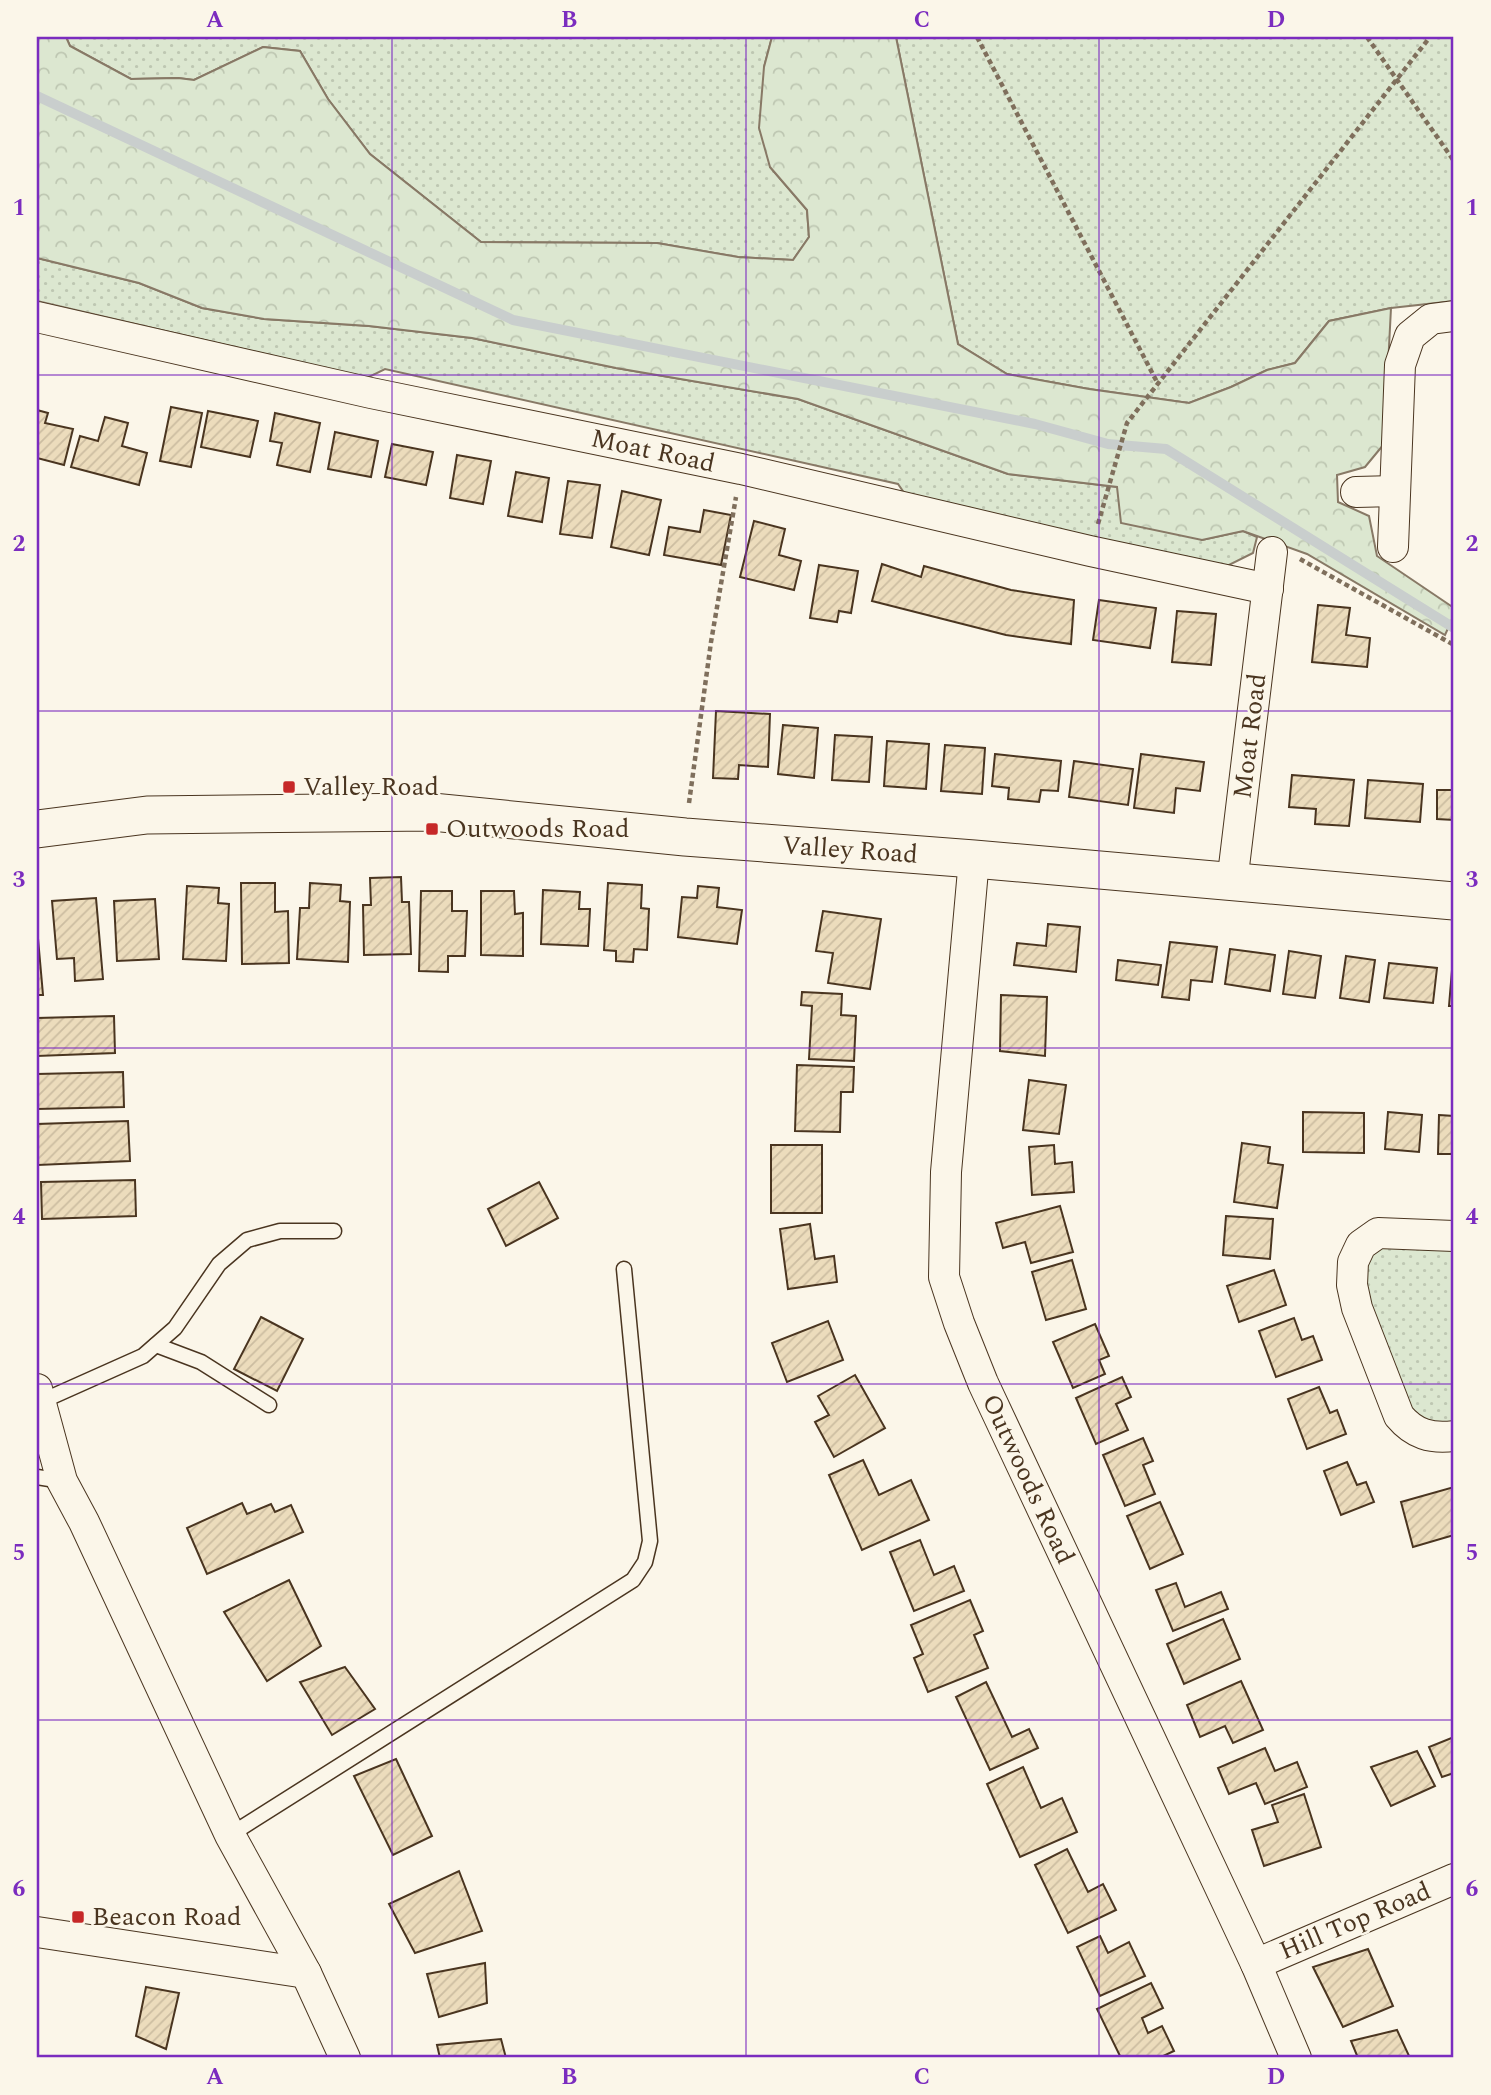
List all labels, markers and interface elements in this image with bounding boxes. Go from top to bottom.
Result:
text: A [206,3,224,38]
text: B [561,3,577,38]
text: C [914,3,930,38]
text: D [1267,3,1285,38]
text: 1 [13,191,25,226]
text: 1 [1466,191,1478,226]
street label: Moat Road [587,418,719,484]
text: 2 [13,527,26,562]
text: 2 [1466,527,1479,562]
street label: Moat Road [1222,671,1278,801]
place label: Valley Road [303,767,439,807]
marker: Valley Road [281,779,297,795]
place label: Outwoods Road [446,809,630,849]
marker: Outwoods Road [424,821,440,837]
street label: Valley Road [781,825,919,875]
text: 3 [13,863,26,898]
text: 3 [1466,863,1479,898]
text: 4 [13,1200,26,1235]
text: 4 [1466,1200,1479,1235]
street label: Outwoods Road [971,1387,1085,1571]
text: 5 [13,1536,25,1571]
text: 5 [1466,1536,1478,1571]
street label: Hill Top Road [1273,1871,1437,1971]
text: 6 [13,1872,26,1907]
text: 6 [1466,1872,1479,1907]
place label: Beacon Road [92,1897,242,1937]
marker: Beacon Road [70,1909,86,1925]
text: A [206,2060,224,2095]
text: B [561,2060,577,2095]
text: C [914,2060,930,2095]
text: D [1267,2060,1285,2095]

